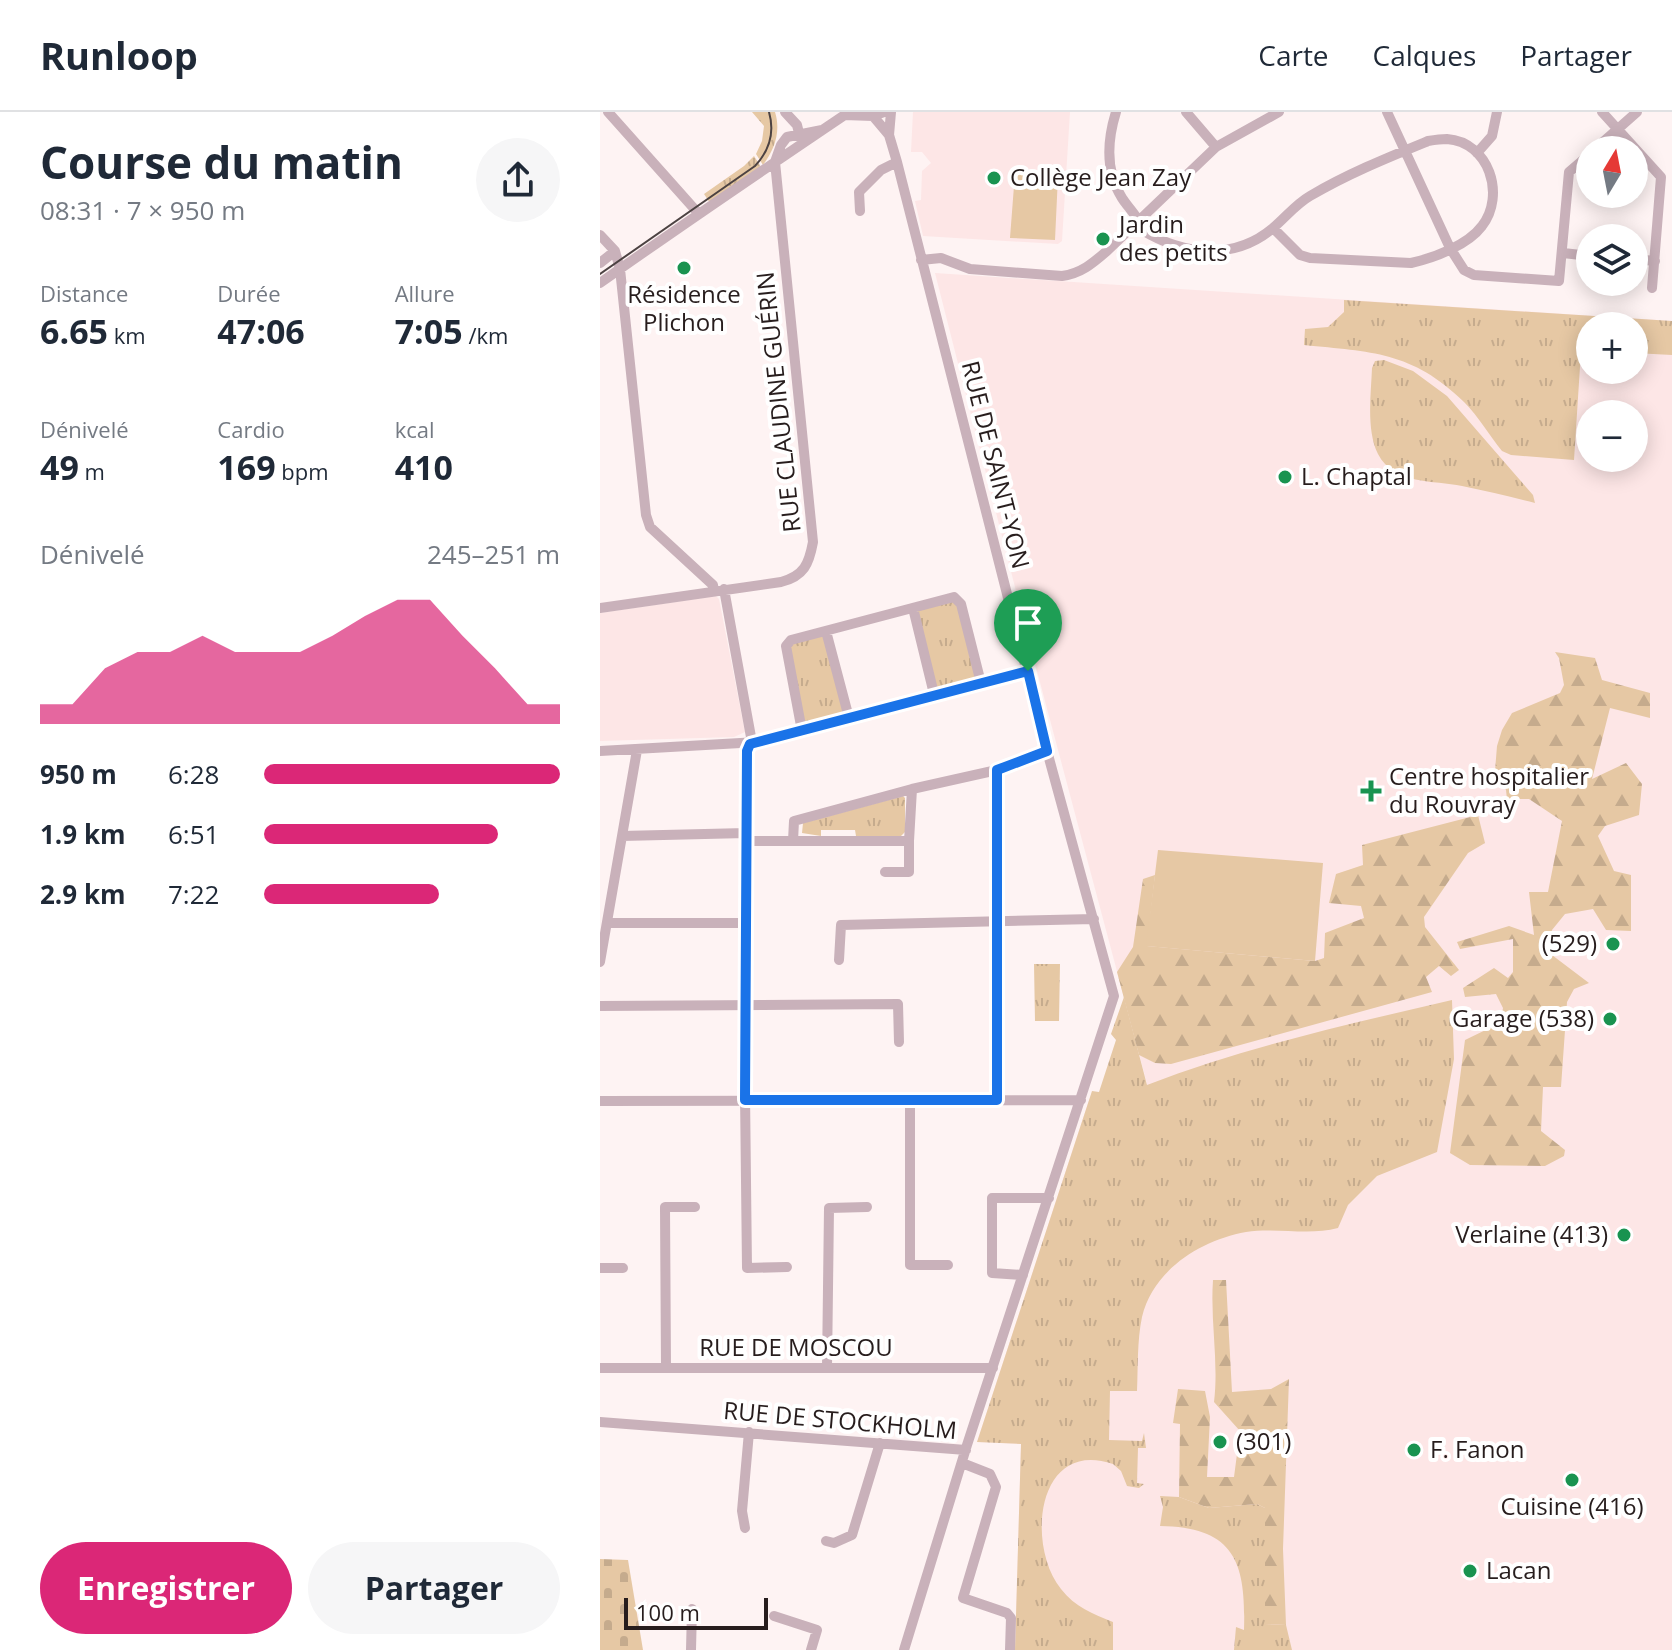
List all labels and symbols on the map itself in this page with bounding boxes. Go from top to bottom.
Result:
north arrow [1576,136,1648,208]
place label: Collège Jean Zay [1010,160,1192,193]
marker: Collège Jean Zay [985,169,1003,187]
place label: Jardin des petits [1117,207,1228,268]
marker: Jardin des petits [1094,230,1112,248]
marker: Résidence Plichon [675,259,693,277]
street label: RUE CLAUDINE GUÉRIN [747,270,808,534]
place label: Résidence Plichon [627,277,741,338]
street label: RUE DE SAINT-YON [955,357,1038,572]
place label: L. Chaptal [1301,459,1412,492]
marker: L. Chaptal [1276,468,1294,486]
pin [994,589,1062,671]
place label: Centre hospitalier du Rouvray [1389,759,1589,820]
marker: Centre hospitalier du Rouvray [1360,780,1382,802]
place label: (529) [1542,926,1597,959]
marker: (529) [1604,935,1622,953]
place label: Garage (538) [1452,1001,1594,1034]
marker: Garage (538) [1601,1010,1619,1028]
place label: Verlaine (413) [1455,1217,1608,1250]
marker: Verlaine (413) [1615,1226,1633,1244]
street label: RUE DE MOSCOU [699,1330,893,1363]
street label: RUE DE STOCKHOLM [722,1393,958,1446]
place label: (301) [1236,1424,1291,1457]
place label: F. Fanon [1430,1432,1525,1465]
marker: (301) [1211,1433,1229,1451]
marker: F. Fanon [1405,1441,1423,1459]
marker: Cuisine (416) [1563,1471,1581,1489]
place label: Cuisine (416) [1500,1489,1644,1522]
place label: Lacan [1486,1553,1551,1586]
marker: Lacan [1461,1562,1479,1580]
scale bar [624,1594,768,1630]

